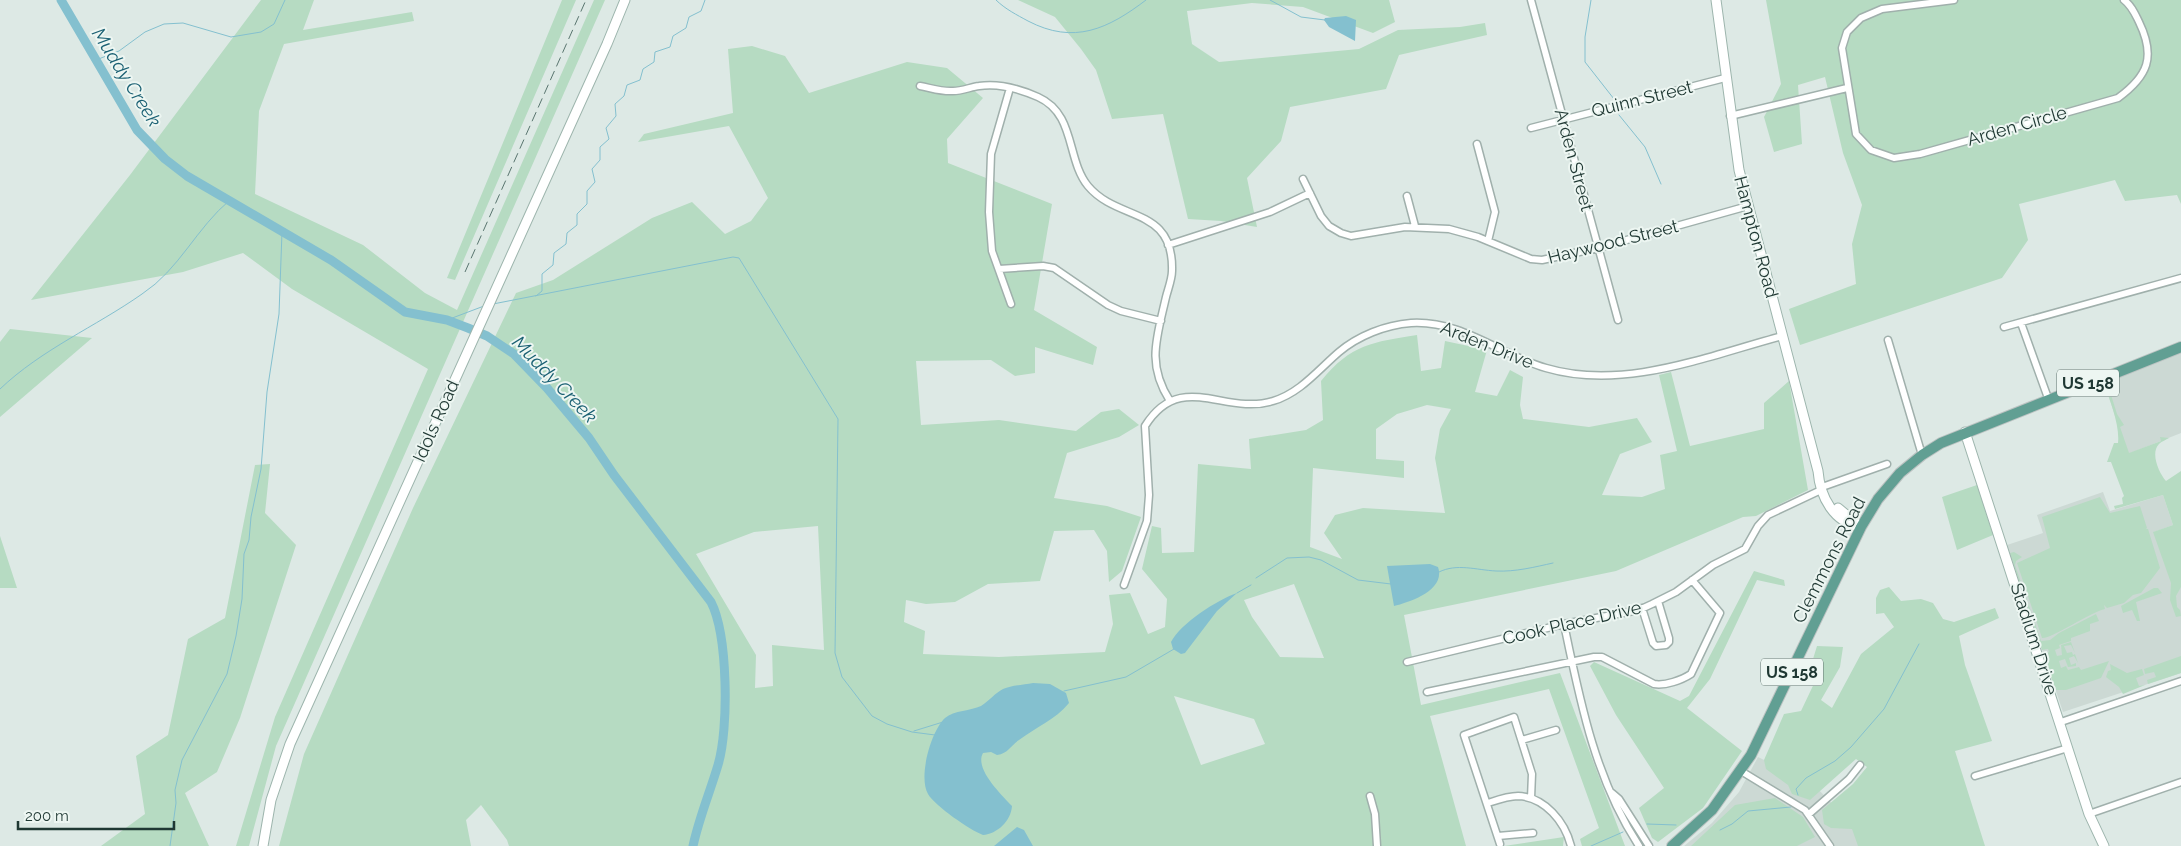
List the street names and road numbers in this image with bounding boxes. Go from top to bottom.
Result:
street label: Quinn Street [1589,76,1695,121]
street label: Arden Circle [1965,101,2070,150]
street label: Arden Street [1551,106,1598,213]
street label: Hampton Road [1730,174,1783,300]
street label: Haywood Street [1545,215,1680,268]
street label: Arden Drive [1438,316,1537,373]
road number: US 158 [2057,369,2119,396]
street label: Idols Road [408,377,463,465]
street label: Clemmons Road [1788,493,1869,626]
street label: Stadium Drive [2006,580,2063,698]
street label: Cook Place Drive [1500,596,1644,649]
road number: US 158 [1761,659,1823,686]

